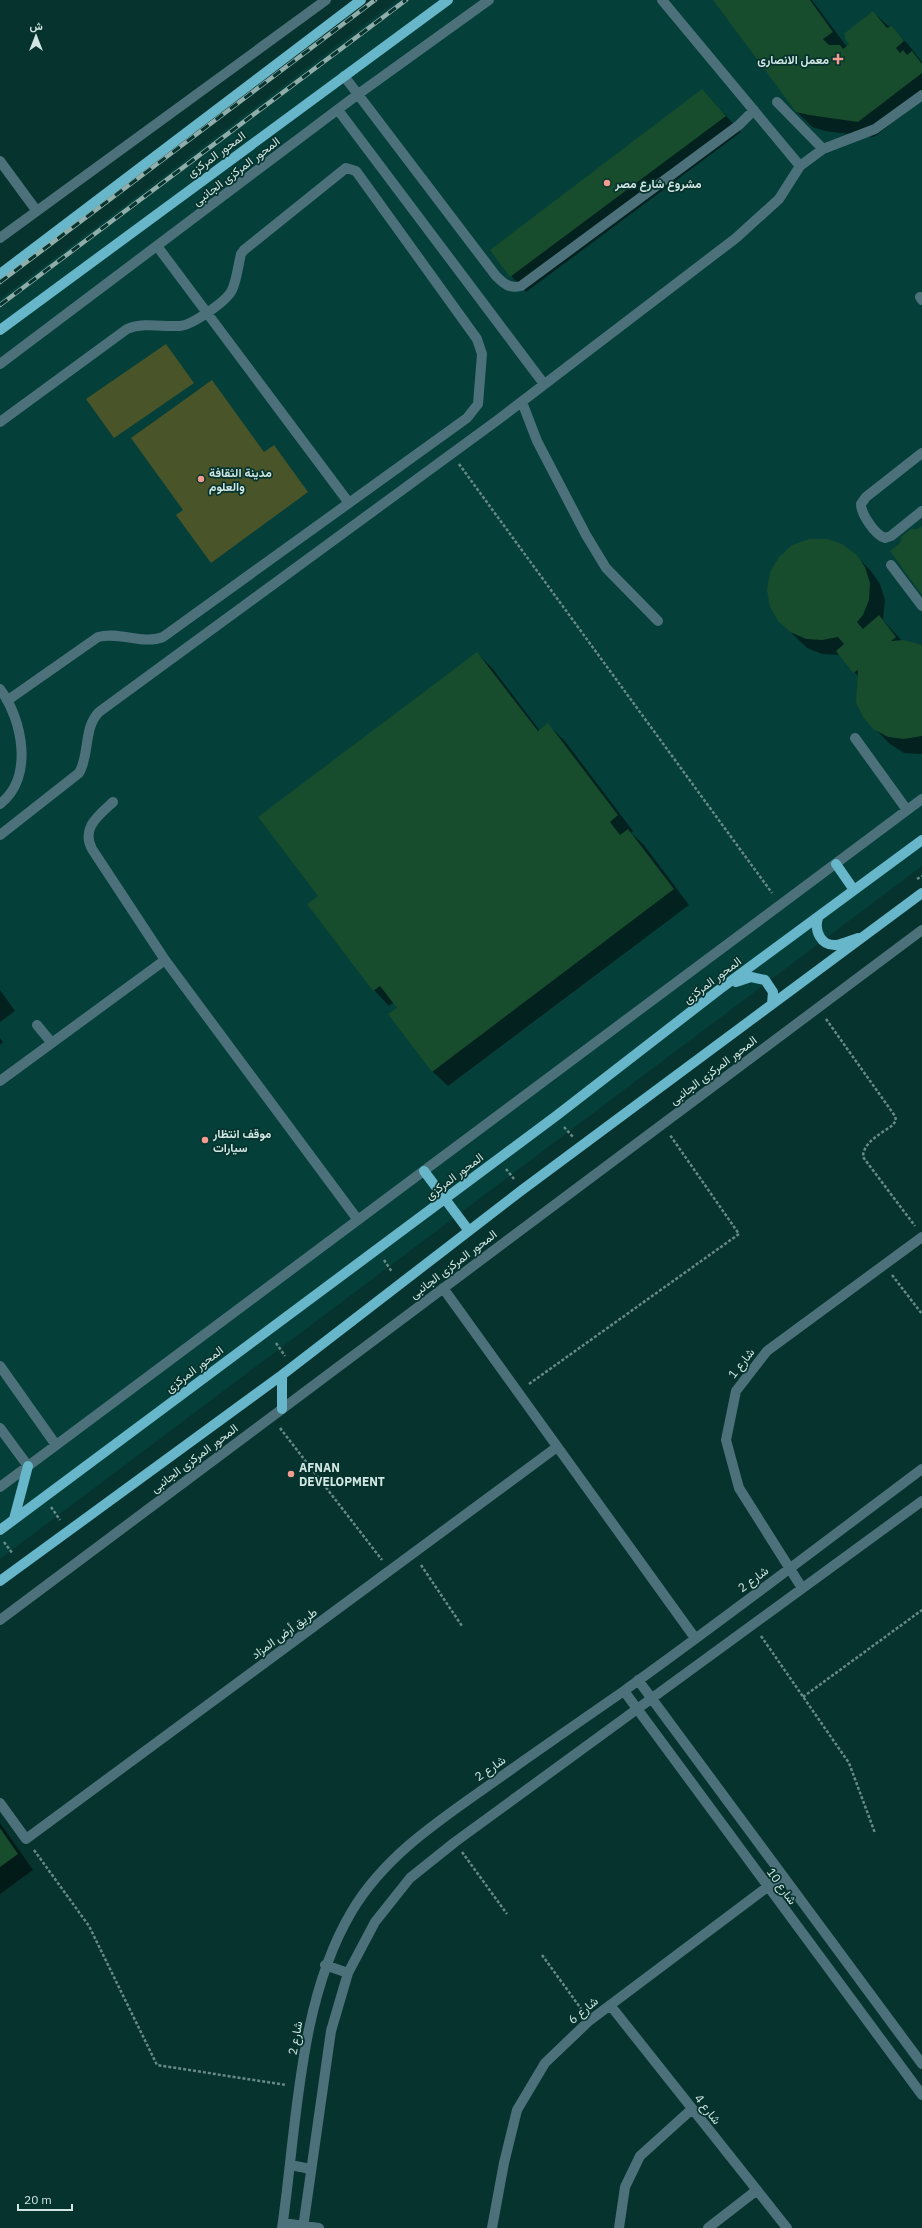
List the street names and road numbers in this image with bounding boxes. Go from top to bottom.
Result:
street label: المحور المركزى [184,128,249,181]
street label: المحور المركزى الجانبى [189,133,283,210]
street label: المحور المركزى [680,953,745,1007]
street label: المحور المركزى الجانبى [666,1032,760,1109]
street label: المحور المركزى [422,1149,487,1203]
street label: المحور المركزى الجانبى [406,1226,500,1303]
street label: المحور المركزى [162,1342,227,1396]
street label: شارع 1 [725,1345,759,1382]
street label: المحور المركزى الجانبى [147,1420,241,1497]
street label: شارع 2 [735,1563,772,1597]
street label: طريق أرض المزاد [248,1604,320,1663]
street label: شارع 2 [472,1752,509,1786]
street label: شارع 10 [762,1865,800,1908]
street label: شارع 6 [565,1993,602,2028]
street label: شارع 2 [285,2020,307,2056]
street label: شارع 4 [690,2091,724,2128]

